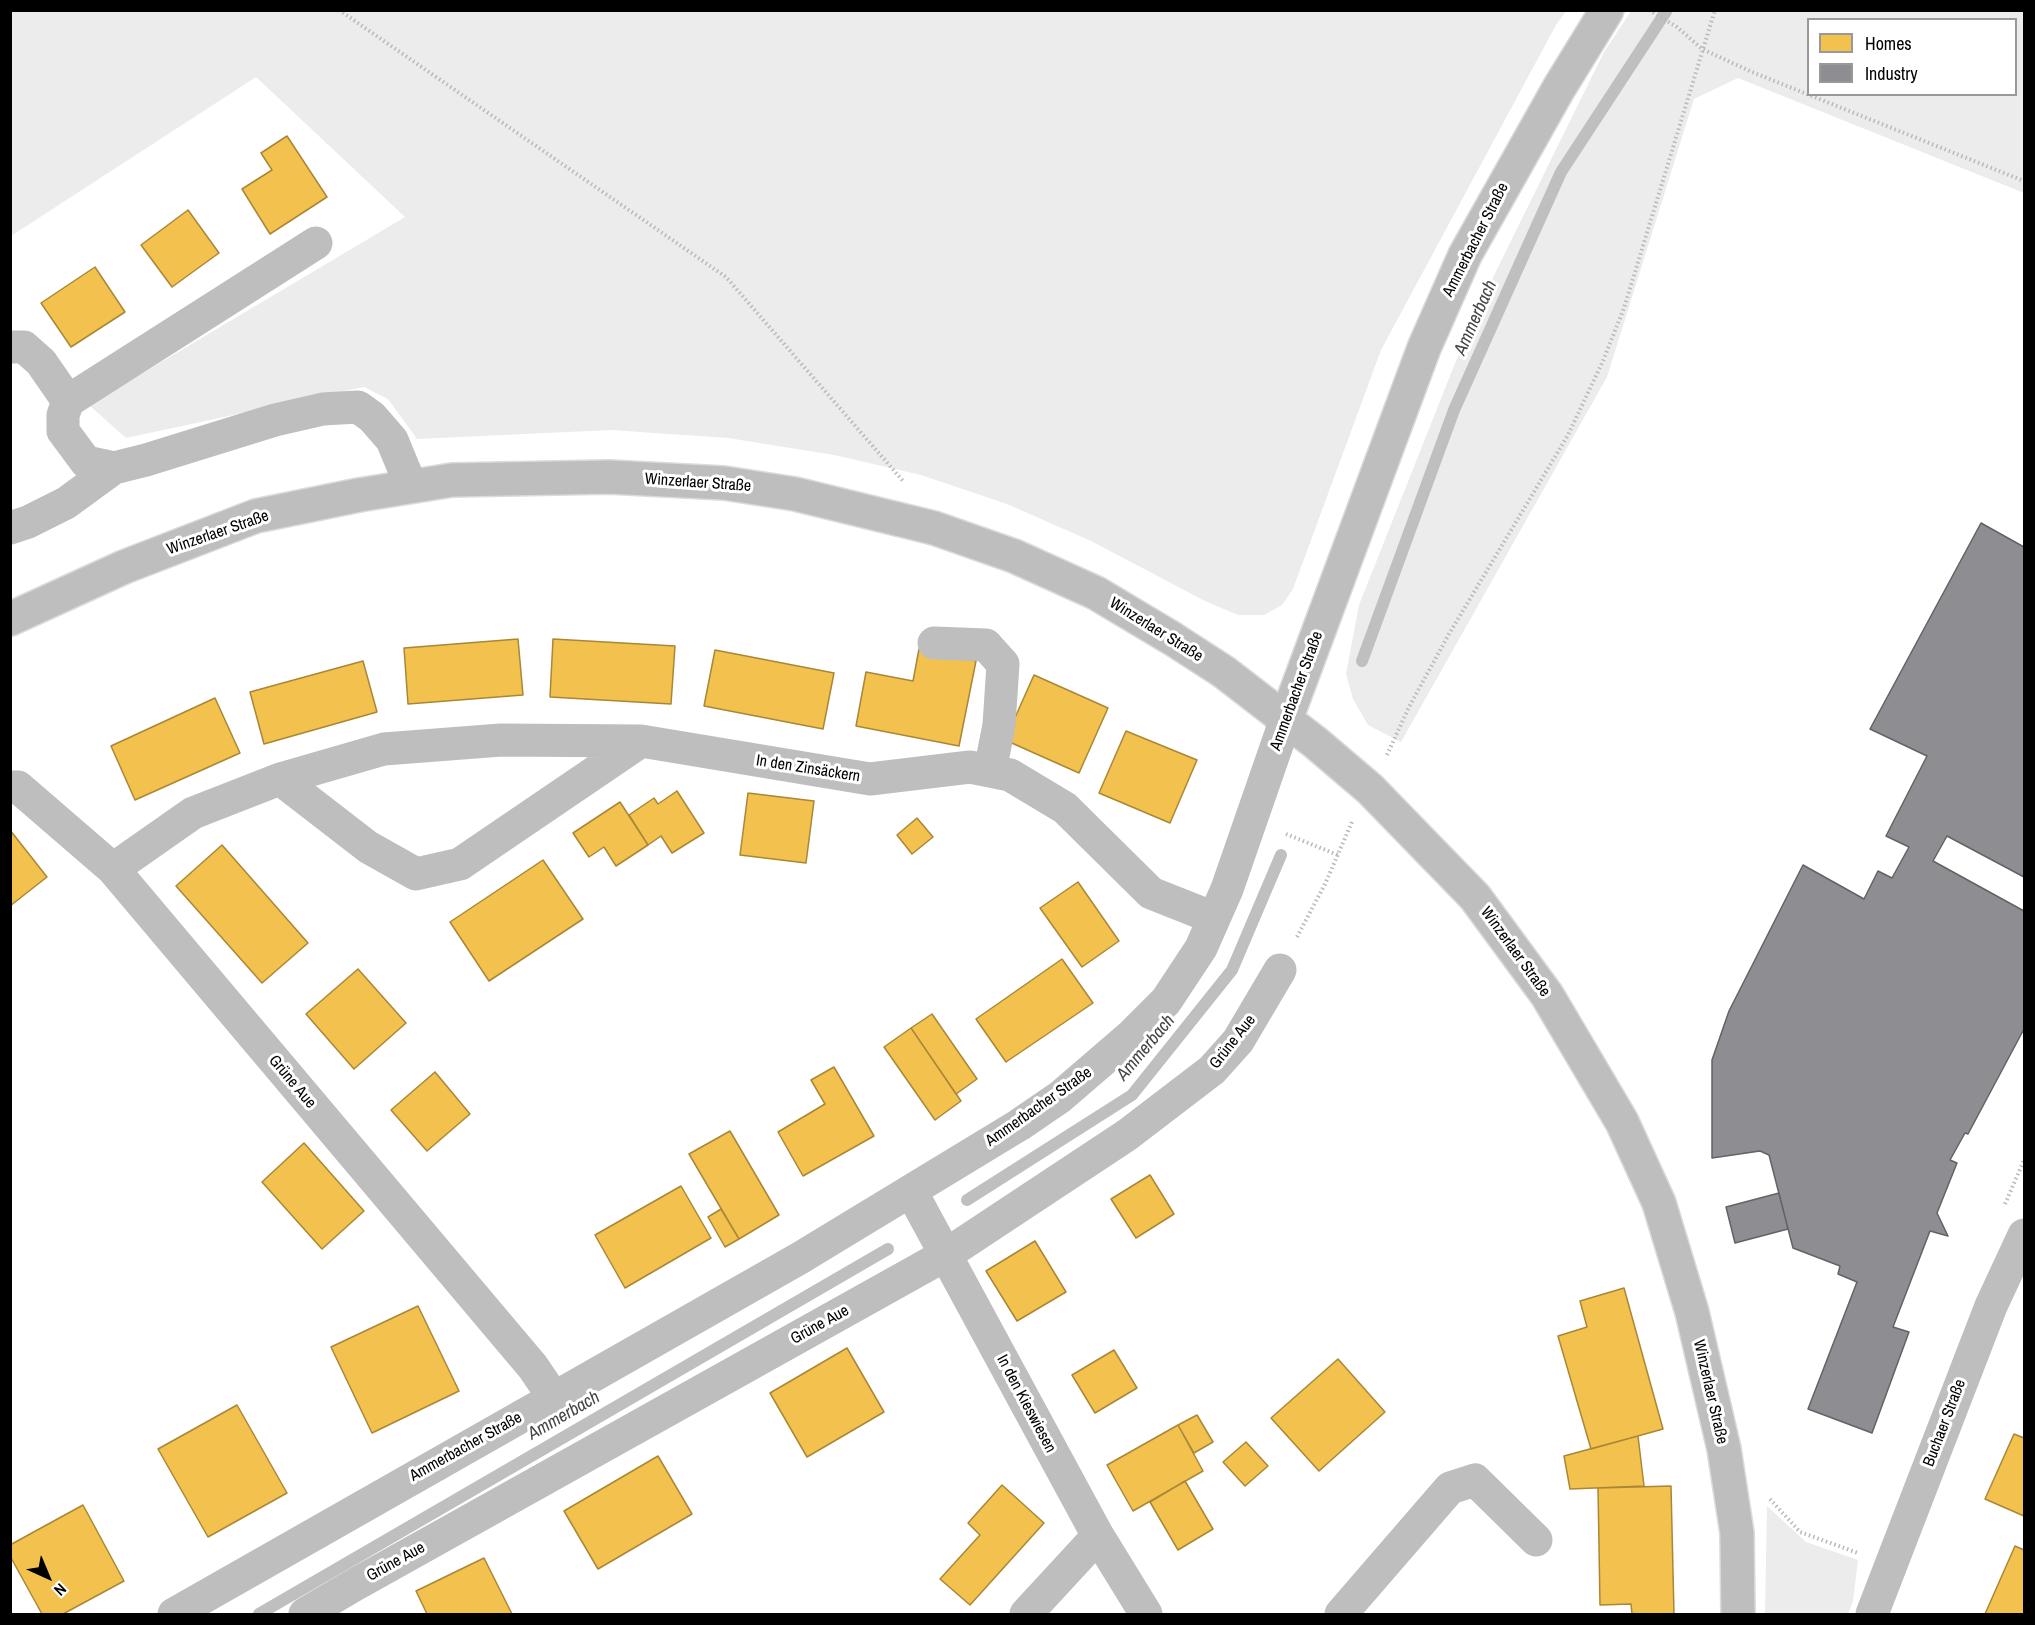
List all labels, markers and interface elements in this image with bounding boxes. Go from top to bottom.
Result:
legend [1807,18,2017,96]
text: Homes [1865,31,1912,56]
text: Industry [1865,61,1918,86]
street label: Ammerbacher Straße [1439,180,1513,300]
water label: Ammerbach [1450,277,1502,359]
street label: Winzerlaer Straße [644,470,752,496]
street label: Winzerlaer Straße [165,507,271,559]
street label: Winzerlaer Straße [1106,594,1206,666]
street label: Ammerbacher Straße [1267,629,1327,753]
street label: In den Zinsäckern [755,751,861,787]
street label: Winzerlaer Straße [1476,903,1554,1001]
water label: Ammerbach [1112,1011,1180,1085]
street label: Grüne Aue [1206,1011,1260,1073]
street label: Grüne Aue [264,1052,320,1112]
street label: Ammerbacher Straße [982,1063,1096,1151]
street label: Grüne Aue [788,1301,852,1349]
street label: Winzerlaer Straße [1689,1338,1731,1446]
street label: In den Kieswiesen [992,1352,1060,1456]
street label: Buchaer Straße [1920,1377,1970,1469]
water label: Ammerbach [524,1387,604,1445]
street label: Ammerbacher Straße [407,1408,525,1486]
street label: Grüne Aue [364,1538,428,1586]
north arrow [18,1547,78,1607]
text: N [49,1579,72,1601]

